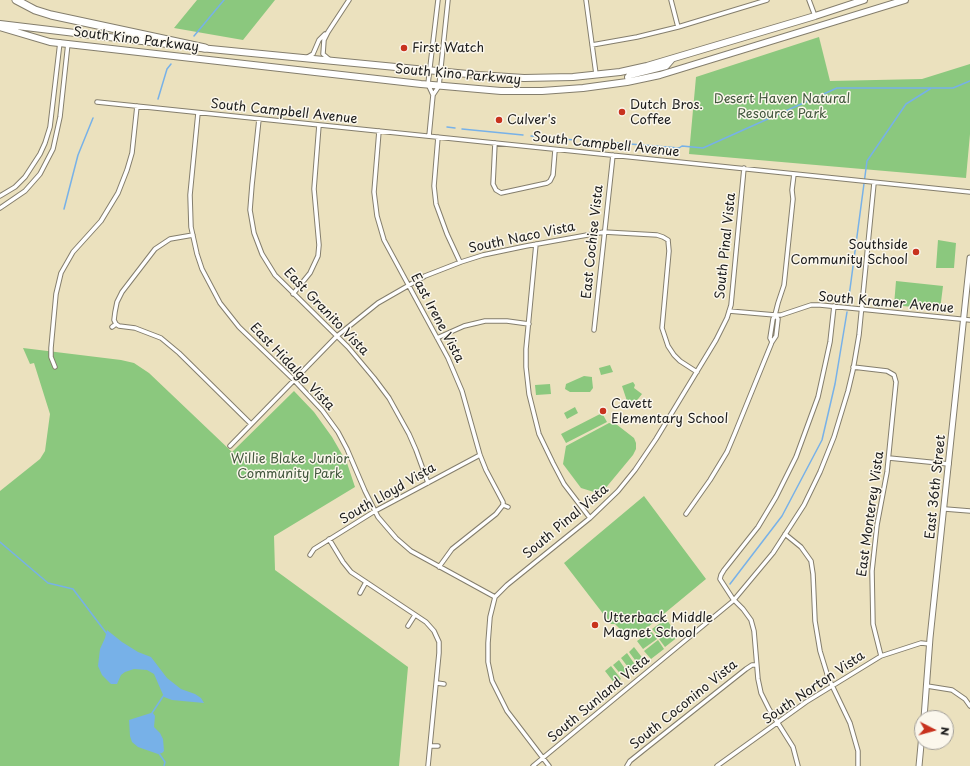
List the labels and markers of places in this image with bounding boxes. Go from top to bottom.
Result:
place label: First Watch [412,40,484,56]
marker: First Watch [399,43,409,53]
place label: Dutch Bros. Coffee [630,97,703,128]
marker: Dutch Bros. Coffee [617,107,627,117]
place label: Culver's [507,112,556,128]
marker: Culver's [494,115,504,125]
place label: Southside Community School [791,237,908,268]
marker: Southside Community School [911,247,921,257]
place label: Cavett Elementary School [611,396,728,427]
marker: Cavett Elementary School [598,406,608,416]
place label: Utterback Middle Magnet School [603,610,713,641]
marker: Utterback Middle Magnet School [590,620,600,630]

